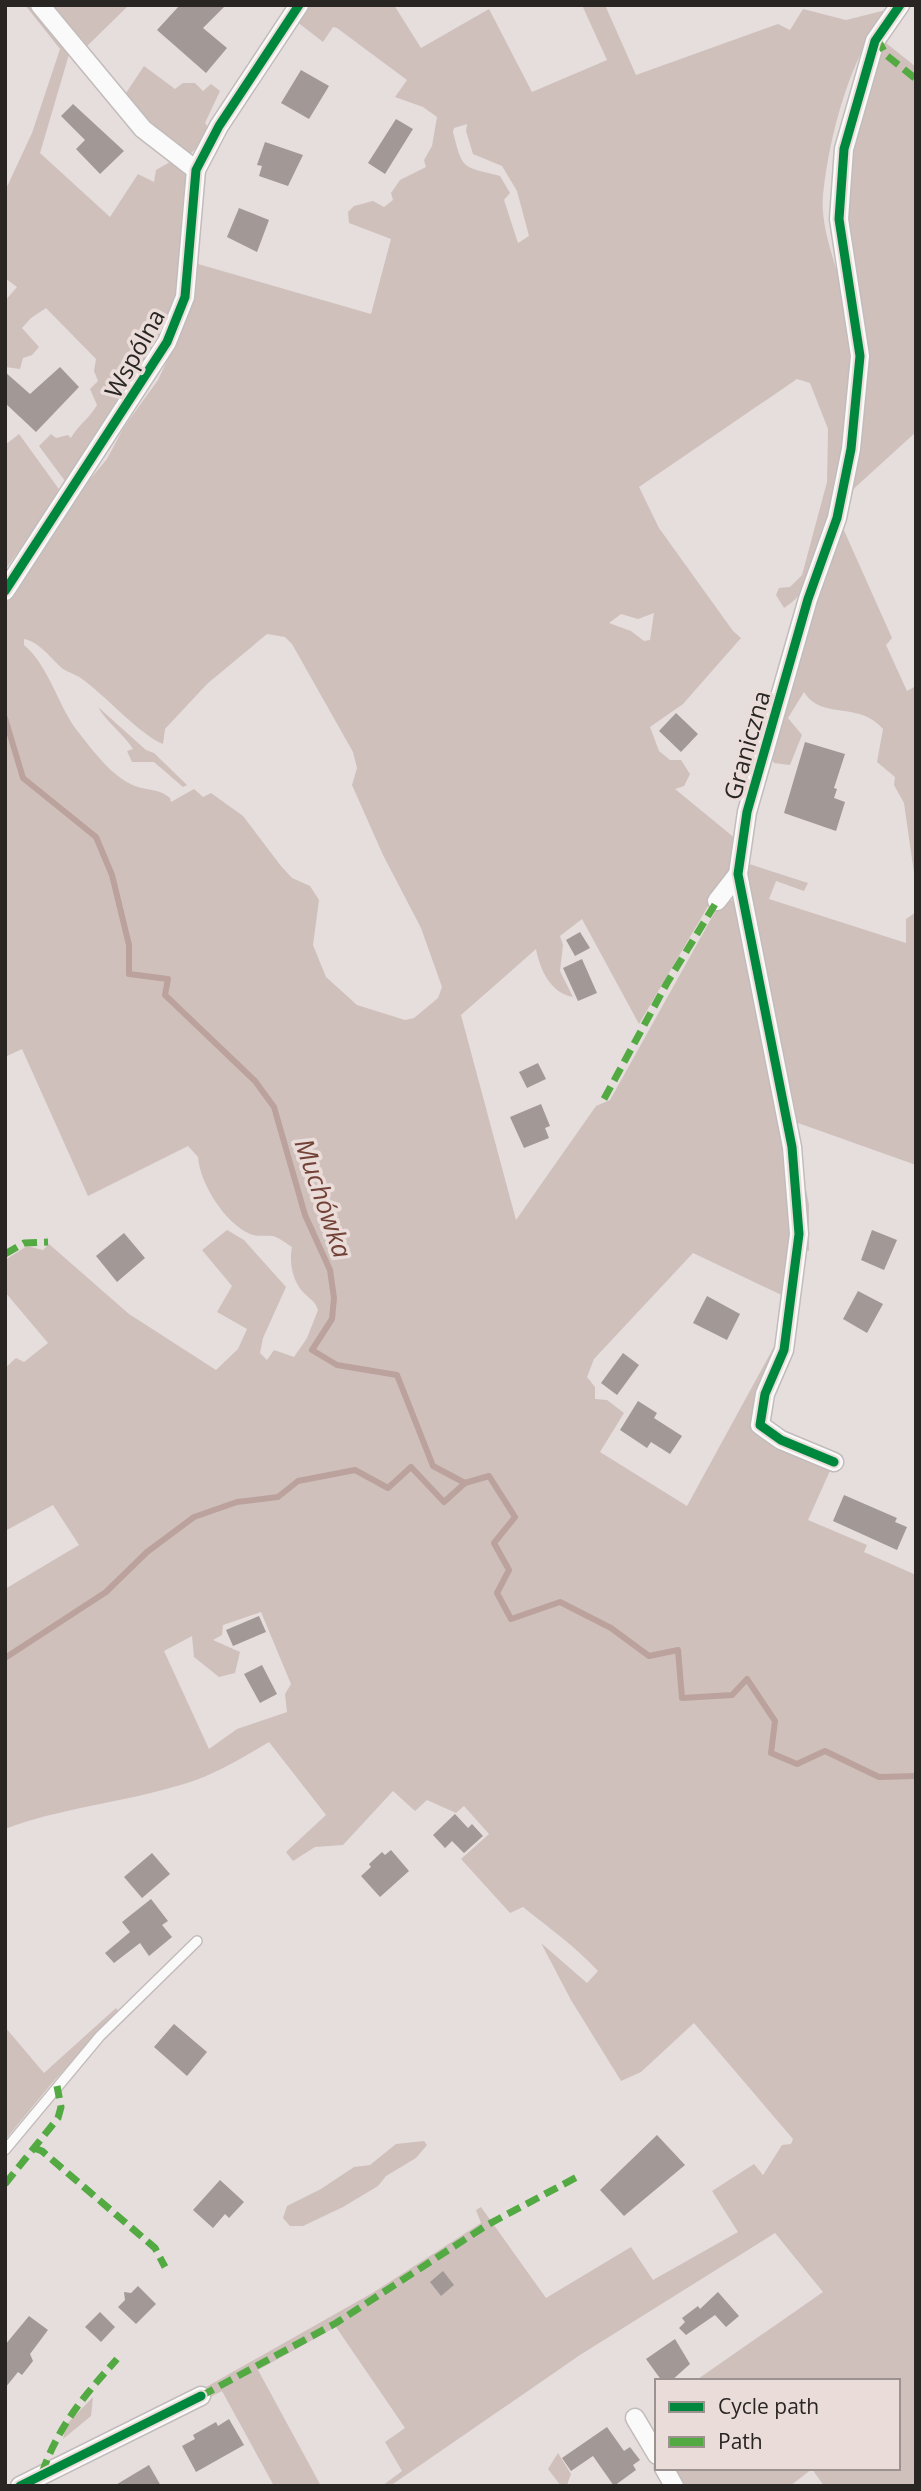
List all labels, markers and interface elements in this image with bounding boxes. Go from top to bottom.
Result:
street label: Wspólna [96,303,172,403]
street label: Graniczna [715,687,777,803]
water label: Muchówka [287,1133,361,1263]
legend [655,2379,900,2470]
text: Cycle path [718,2392,819,2420]
text: Path [718,2427,763,2455]

